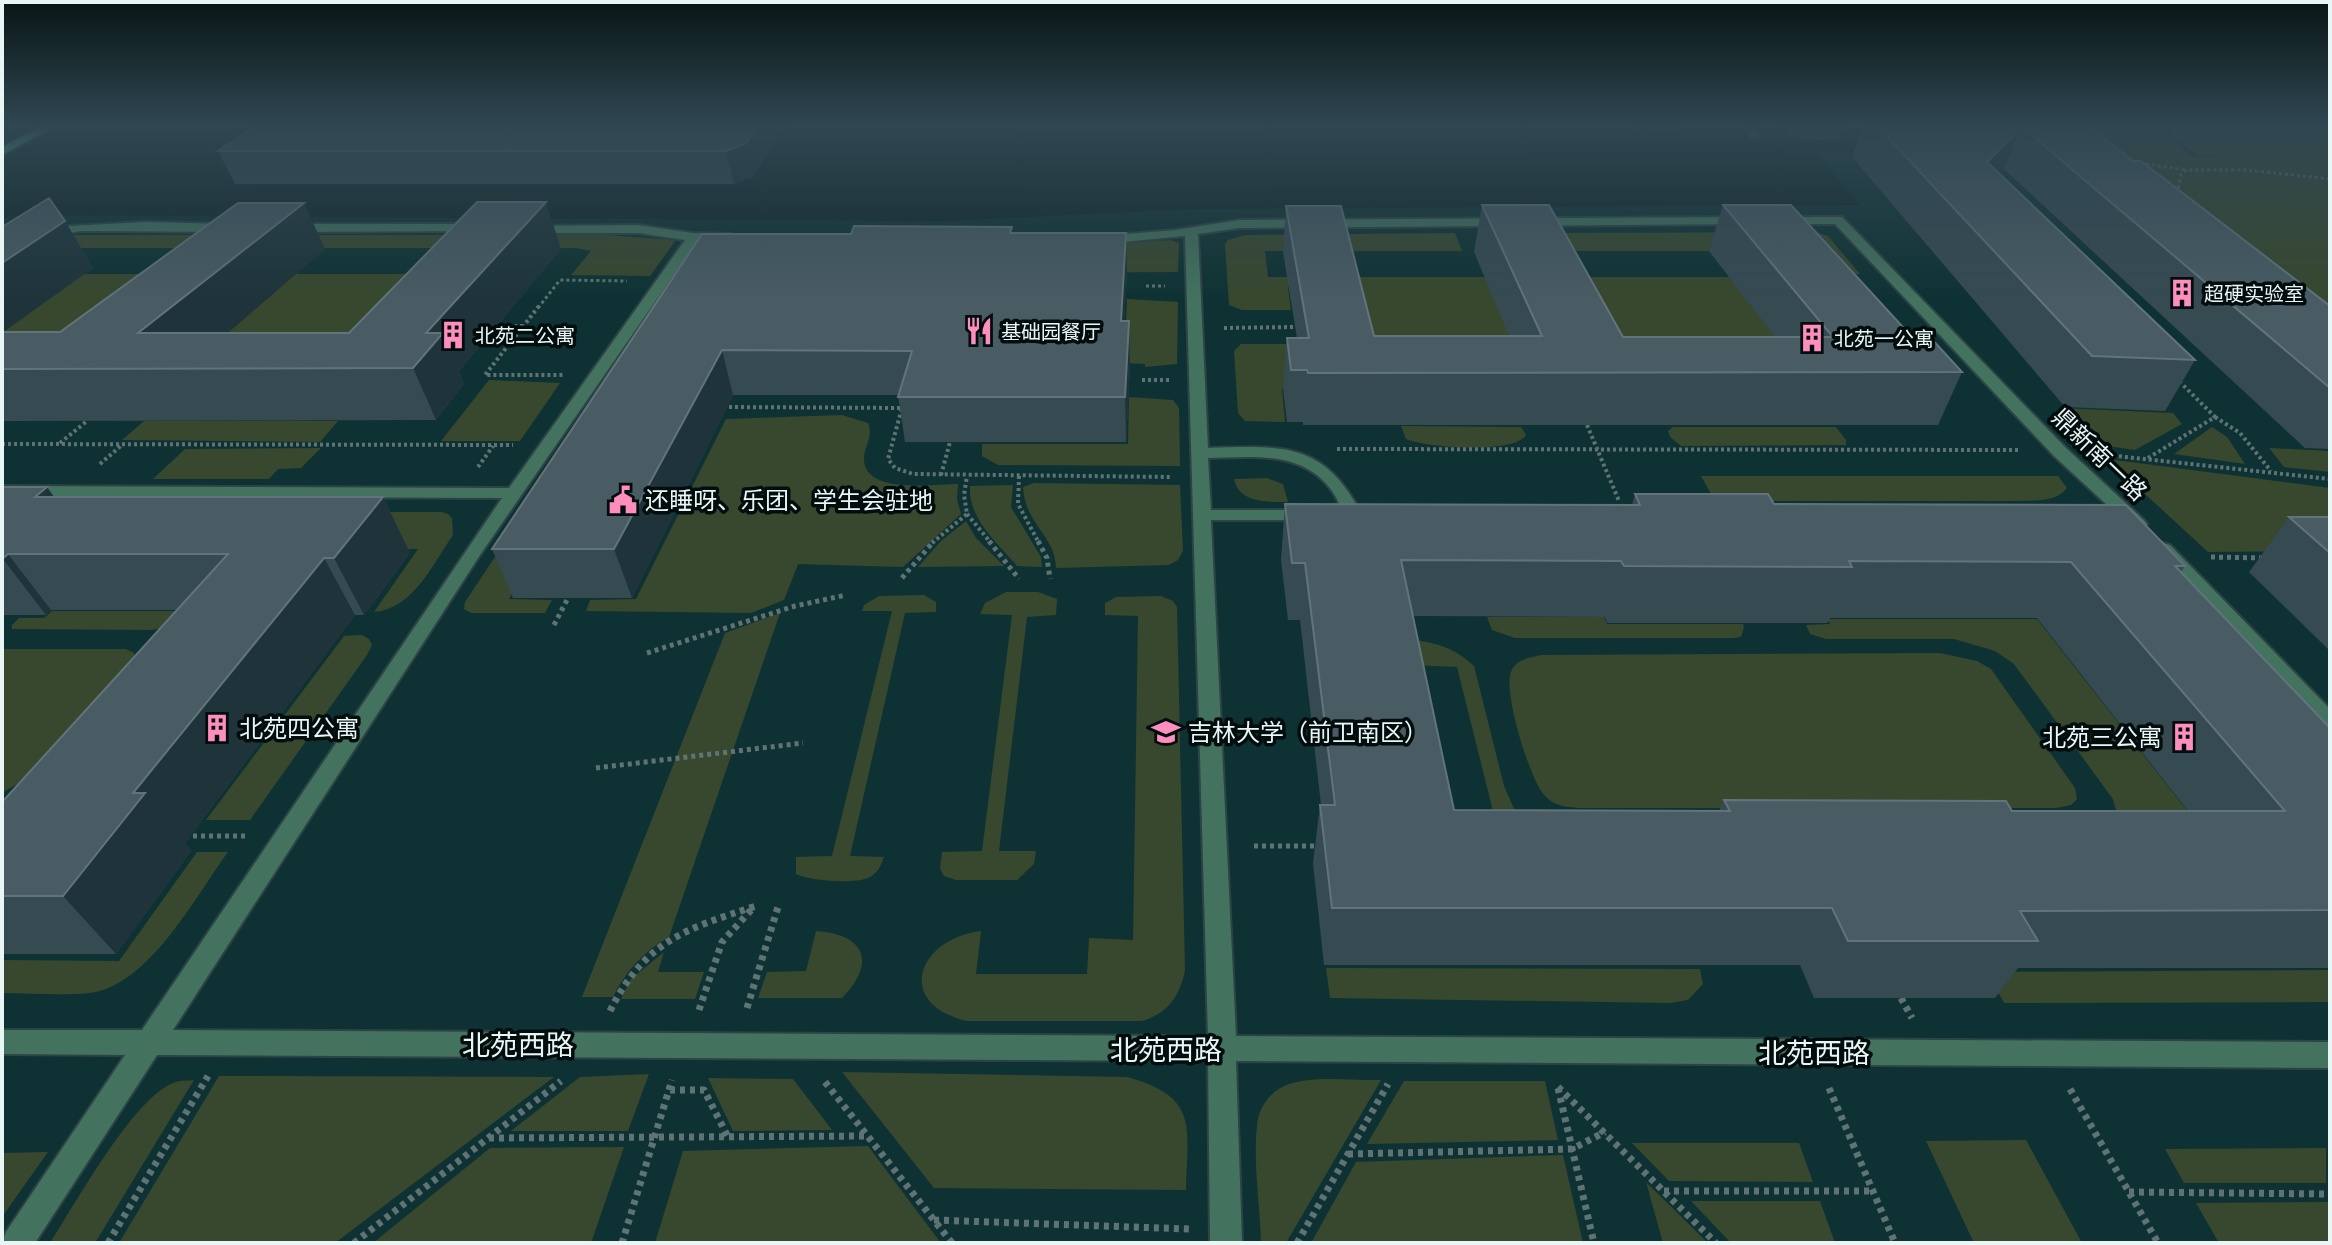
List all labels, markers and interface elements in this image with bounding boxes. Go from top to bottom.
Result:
building icon: 超硬实验室 [2167,278,2197,308]
place label: 超硬实验室 [2204,281,2304,306]
restaurant icon: 基础园餐厅 [964,316,994,346]
place label: 基础园餐厅 [1001,319,1101,344]
building icon: 北苑二公寓 [438,320,468,350]
place label: 北苑二公寓 [475,323,575,348]
building icon: 北苑一公寓 [1797,323,1827,353]
place label: 北苑一公寓 [1834,326,1934,351]
street label: 鼎新南一路 [2046,402,2154,506]
public building icon: 还睡呀、乐团、学生会驻地 [608,485,638,515]
place label: 还睡呀、乐团、学生会驻地 [645,485,933,515]
building icon: 北苑四公寓 [202,713,232,743]
place label: 北苑四公寓 [239,713,359,743]
school or university icon: 吉林大学（前卫南区） [1151,717,1181,747]
place label: 吉林大学（前卫南区） [1188,717,1428,747]
place label: 北苑三公寓 [2042,722,2162,752]
building icon: 北苑三公寓 [2169,722,2199,752]
street label: 北苑西路 [462,1027,574,1062]
street label: 北苑西路 [1110,1032,1222,1067]
street label: 北苑西路 [1758,1035,1870,1070]

